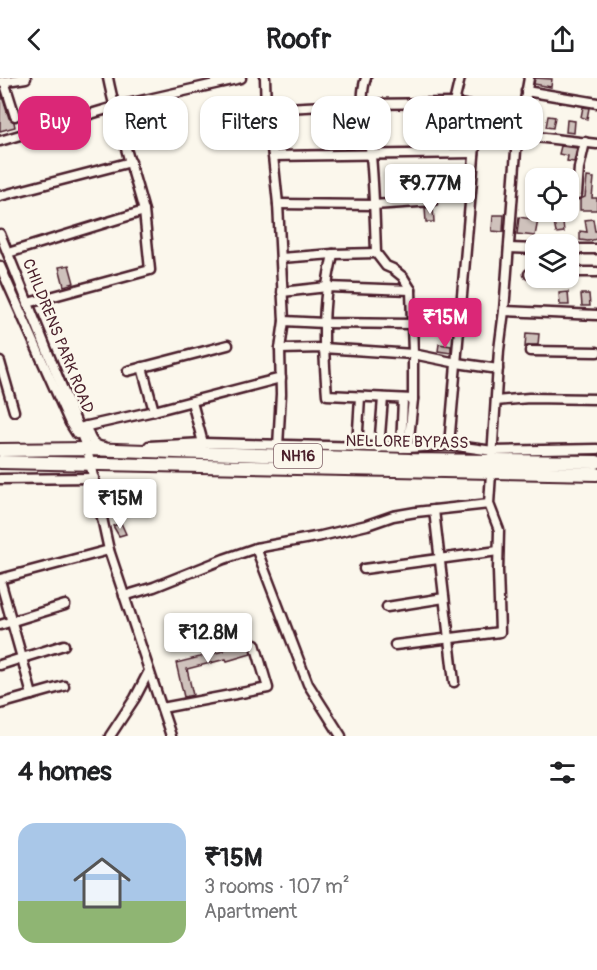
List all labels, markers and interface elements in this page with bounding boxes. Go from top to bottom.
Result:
icon: back [18,23,51,56]
text: Roofr [266,23,331,56]
icon: share [546,23,579,56]
chip: Buy [18,96,91,150]
chip: Rent [103,96,188,150]
chip: Filters [200,96,299,150]
chip: New [311,96,391,150]
chip: Apartment [403,96,543,150]
pin: ₹9.77M [381,164,479,215]
map controls [525,168,579,288]
button: locate [525,168,579,222]
text: ₹9.77M [399,171,461,196]
button: layers [525,234,579,288]
street label: CHILDRENS PARK ROAD [18,256,98,416]
pin: ₹15M [409,298,481,349]
text: ₹15M [422,305,468,330]
street label: NELLORE BYPASS [345,431,469,453]
road number: NH16 [274,444,322,468]
pin: ₹15M [84,479,156,530]
text: ₹15M [97,486,143,511]
pin: ₹12.8M [159,613,257,664]
text: ₹12.8M [178,620,238,645]
text: 4 homes [18,756,112,788]
icon: filters [546,756,579,789]
text: ₹15M [204,842,263,874]
icon: home [66,847,138,919]
text: 3 rooms · 107 m² [204,874,350,899]
text: Apartment [204,899,297,924]

